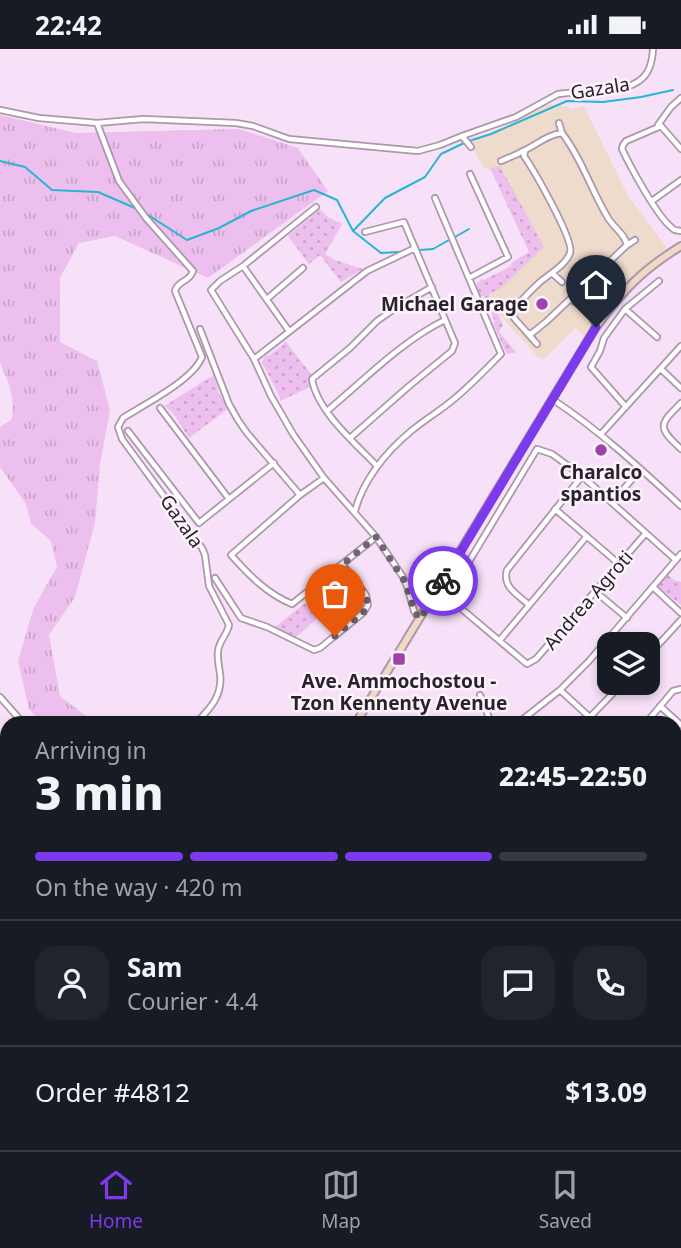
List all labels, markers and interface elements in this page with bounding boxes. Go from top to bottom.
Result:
text: 22:42 [35,7,102,43]
street label: Gazala [569,70,631,106]
pin [566,255,626,327]
icon: home [577,266,615,304]
place label: Michael Garage [381,291,528,317]
marker: Michael Garage [534,296,550,312]
marker: Charalco spantios [593,442,609,458]
place label: Charalco spantios [560,459,642,507]
street label: Gazala [154,489,210,553]
street label: Andrea Agroti [538,545,638,655]
courier [408,546,478,616]
icon: bike [424,562,462,600]
pin [305,564,365,636]
icon: bag [316,575,354,613]
map controls [597,632,660,695]
button: layers [597,632,660,695]
marker: Ave. Ammochostou - Tzon Kennenty Avenue [391,651,407,667]
place label: Ave. Ammochostou - Tzon Kennenty Avenue [291,668,507,716]
text: Arriving in [35,734,147,766]
text: 22:45–22:50 [499,758,647,794]
text: 3 min [35,761,164,823]
text: On the way · 420 m [35,871,242,903]
button: person [35,946,109,1020]
button: chat [481,946,555,1020]
button: phone [573,946,647,1020]
text: Sam [127,949,182,985]
text: Courier · 4.4 [127,985,258,1017]
text: Order #4812 [35,1074,190,1110]
text: $13.09 [565,1074,647,1110]
tab: Home [89,1166,143,1234]
tab: Map [321,1166,361,1234]
tab: Saved [539,1166,592,1234]

